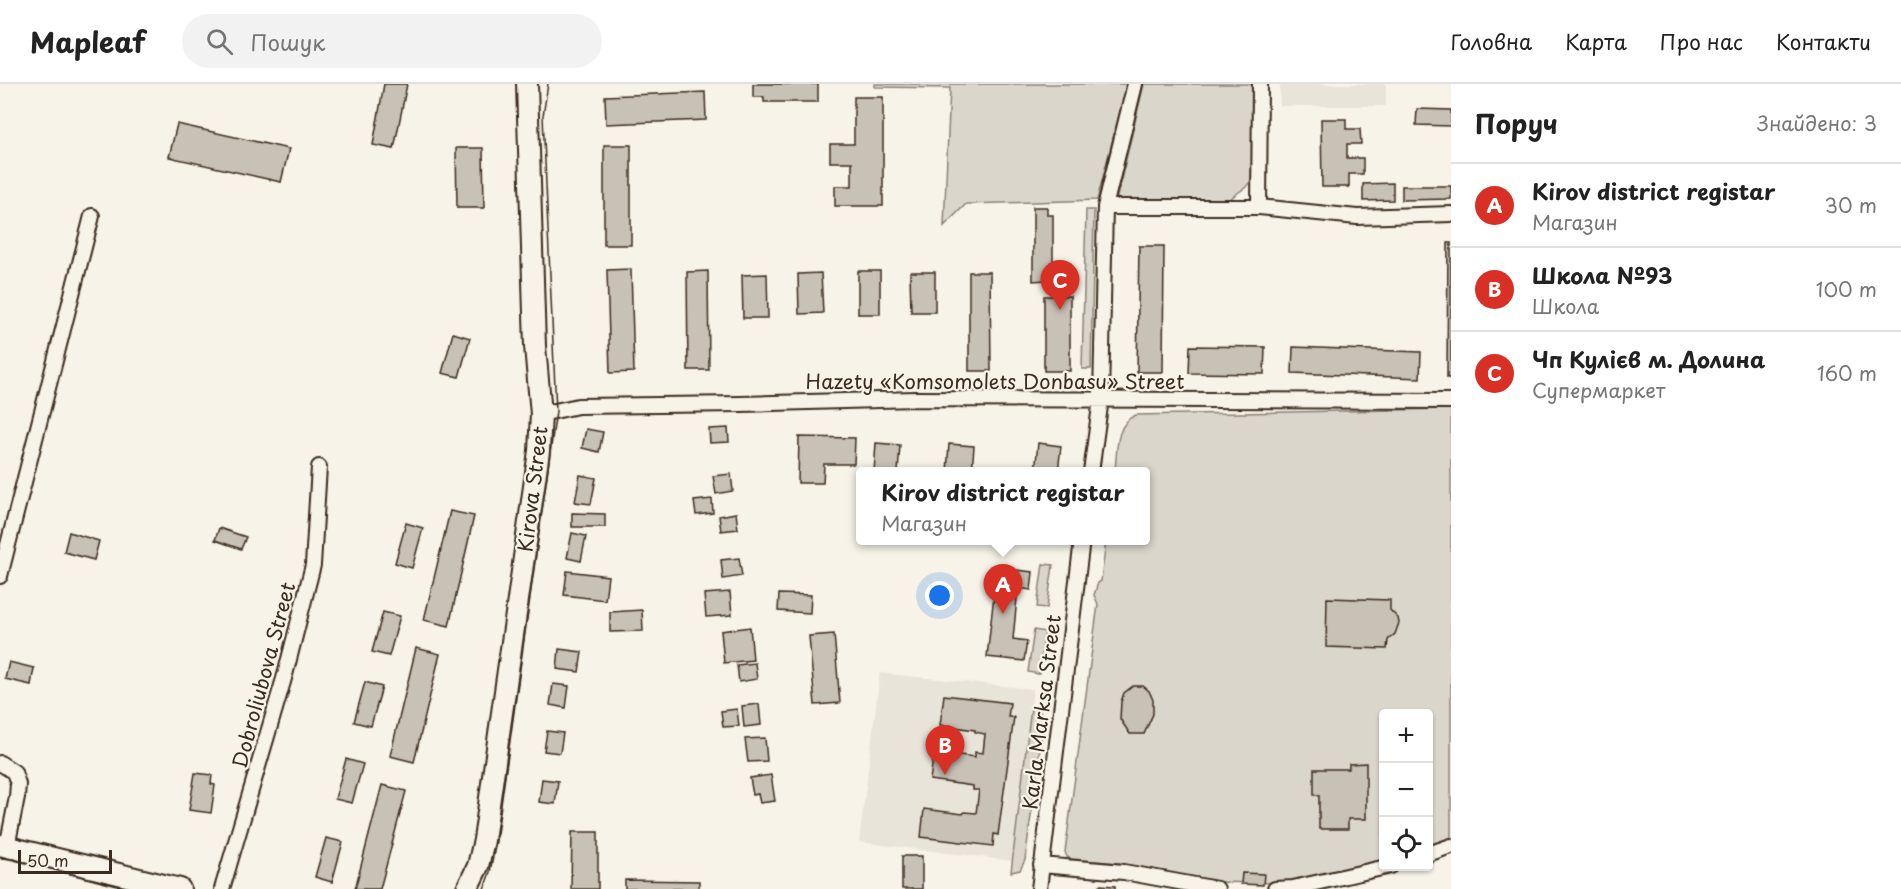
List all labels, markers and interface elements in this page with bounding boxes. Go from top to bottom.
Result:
search box [182,14,602,68]
text: Mapleaf [30,20,146,63]
icon: search [203,25,236,58]
text: Пошук [251,25,325,58]
text: Головна [1451,25,1532,57]
text: Карта [1565,25,1627,57]
text: Про нас [1660,25,1743,57]
text: Контакти [1776,25,1871,57]
text: Поруч [1475,104,1558,143]
text: Знайдено: 3 [1757,108,1877,138]
text: Kirov district registar [1532,174,1775,207]
text: A [1487,190,1502,220]
text: 30 m [1824,190,1877,220]
text: Магазин [1532,207,1618,237]
text: Школа №93 [1532,258,1672,291]
pin: C [1040,260,1080,310]
text: B [1488,274,1501,304]
text: 100 m [1816,274,1877,304]
text: Школа [1532,291,1599,321]
text: Чп Кулієв м. Долина [1532,342,1765,375]
text: C [1487,358,1502,388]
text: 160 m [1817,358,1877,388]
street label: Hazety «Komsomolets Donbasu» Street [806,366,1184,396]
text: Супермаркет [1532,375,1665,405]
street label: Kirova Street [509,424,555,554]
popup [856,467,1150,545]
text: Kirov district registar [881,475,1125,508]
text: Магазин [881,508,967,538]
pin: A [984,564,1022,614]
street label: Dobroliubova Street [224,579,302,771]
your location [925,581,954,610]
street label: Karla Marksa Street [1014,613,1068,811]
map controls [1379,709,1433,871]
button: + [1379,709,1433,763]
pin: B [926,726,964,775]
button: − [1379,763,1433,817]
button: locate [1379,817,1433,871]
scale bar [18,847,112,874]
text: 50 m [27,848,68,872]

